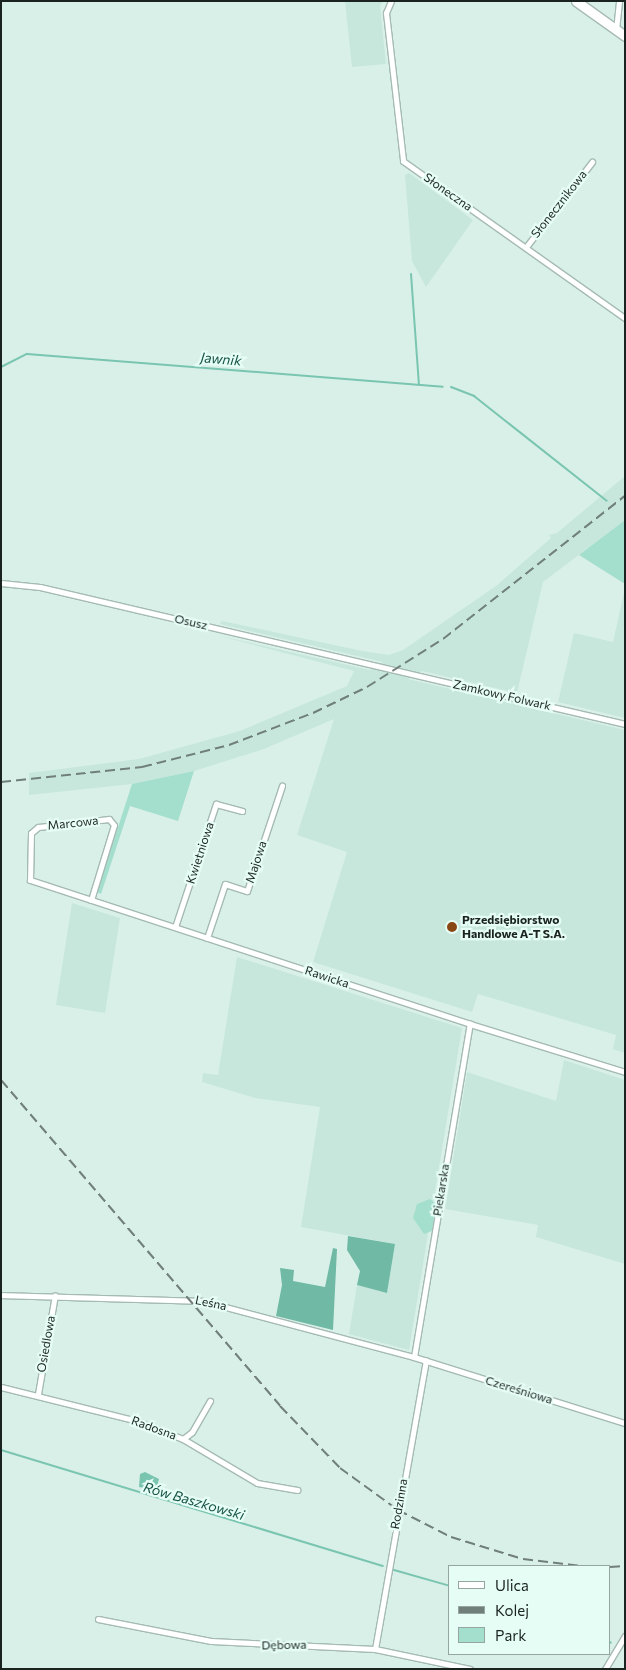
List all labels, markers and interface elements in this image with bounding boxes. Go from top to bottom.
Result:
street label: Słonecznikowa [528,167,590,241]
street label: Słoneczna [421,170,475,214]
water label: Jawnik [200,349,242,369]
street label: Osusz [173,611,209,633]
street label: Zamkowy Folwark [452,677,552,713]
street label: Marcowa [47,813,99,833]
street label: Kwietniowa [183,820,217,886]
street label: Majowa [242,839,270,885]
place label: Przedsiębiorstwo Handlowe A-T S.A. [462,913,565,941]
marker: Przedsiębiorstwo Handlowe A-T S.A. [446,921,458,933]
street label: Rawicka [303,963,351,991]
street label: Piekarska [430,1163,452,1217]
street label: Leśna [194,1293,228,1313]
street label: Osiedlowa [34,1314,58,1374]
street label: Czereśniowa [484,1373,554,1407]
street label: Radosna [130,1413,178,1443]
street label: Rodzinna [387,1478,411,1530]
water label: Rów Baszkowski [142,1479,246,1523]
legend [448,1565,611,1655]
text: Ulica [495,1576,529,1594]
text: Kolej [495,1601,529,1619]
text: Park [495,1626,526,1644]
street label: Dębowa [261,1637,307,1653]

